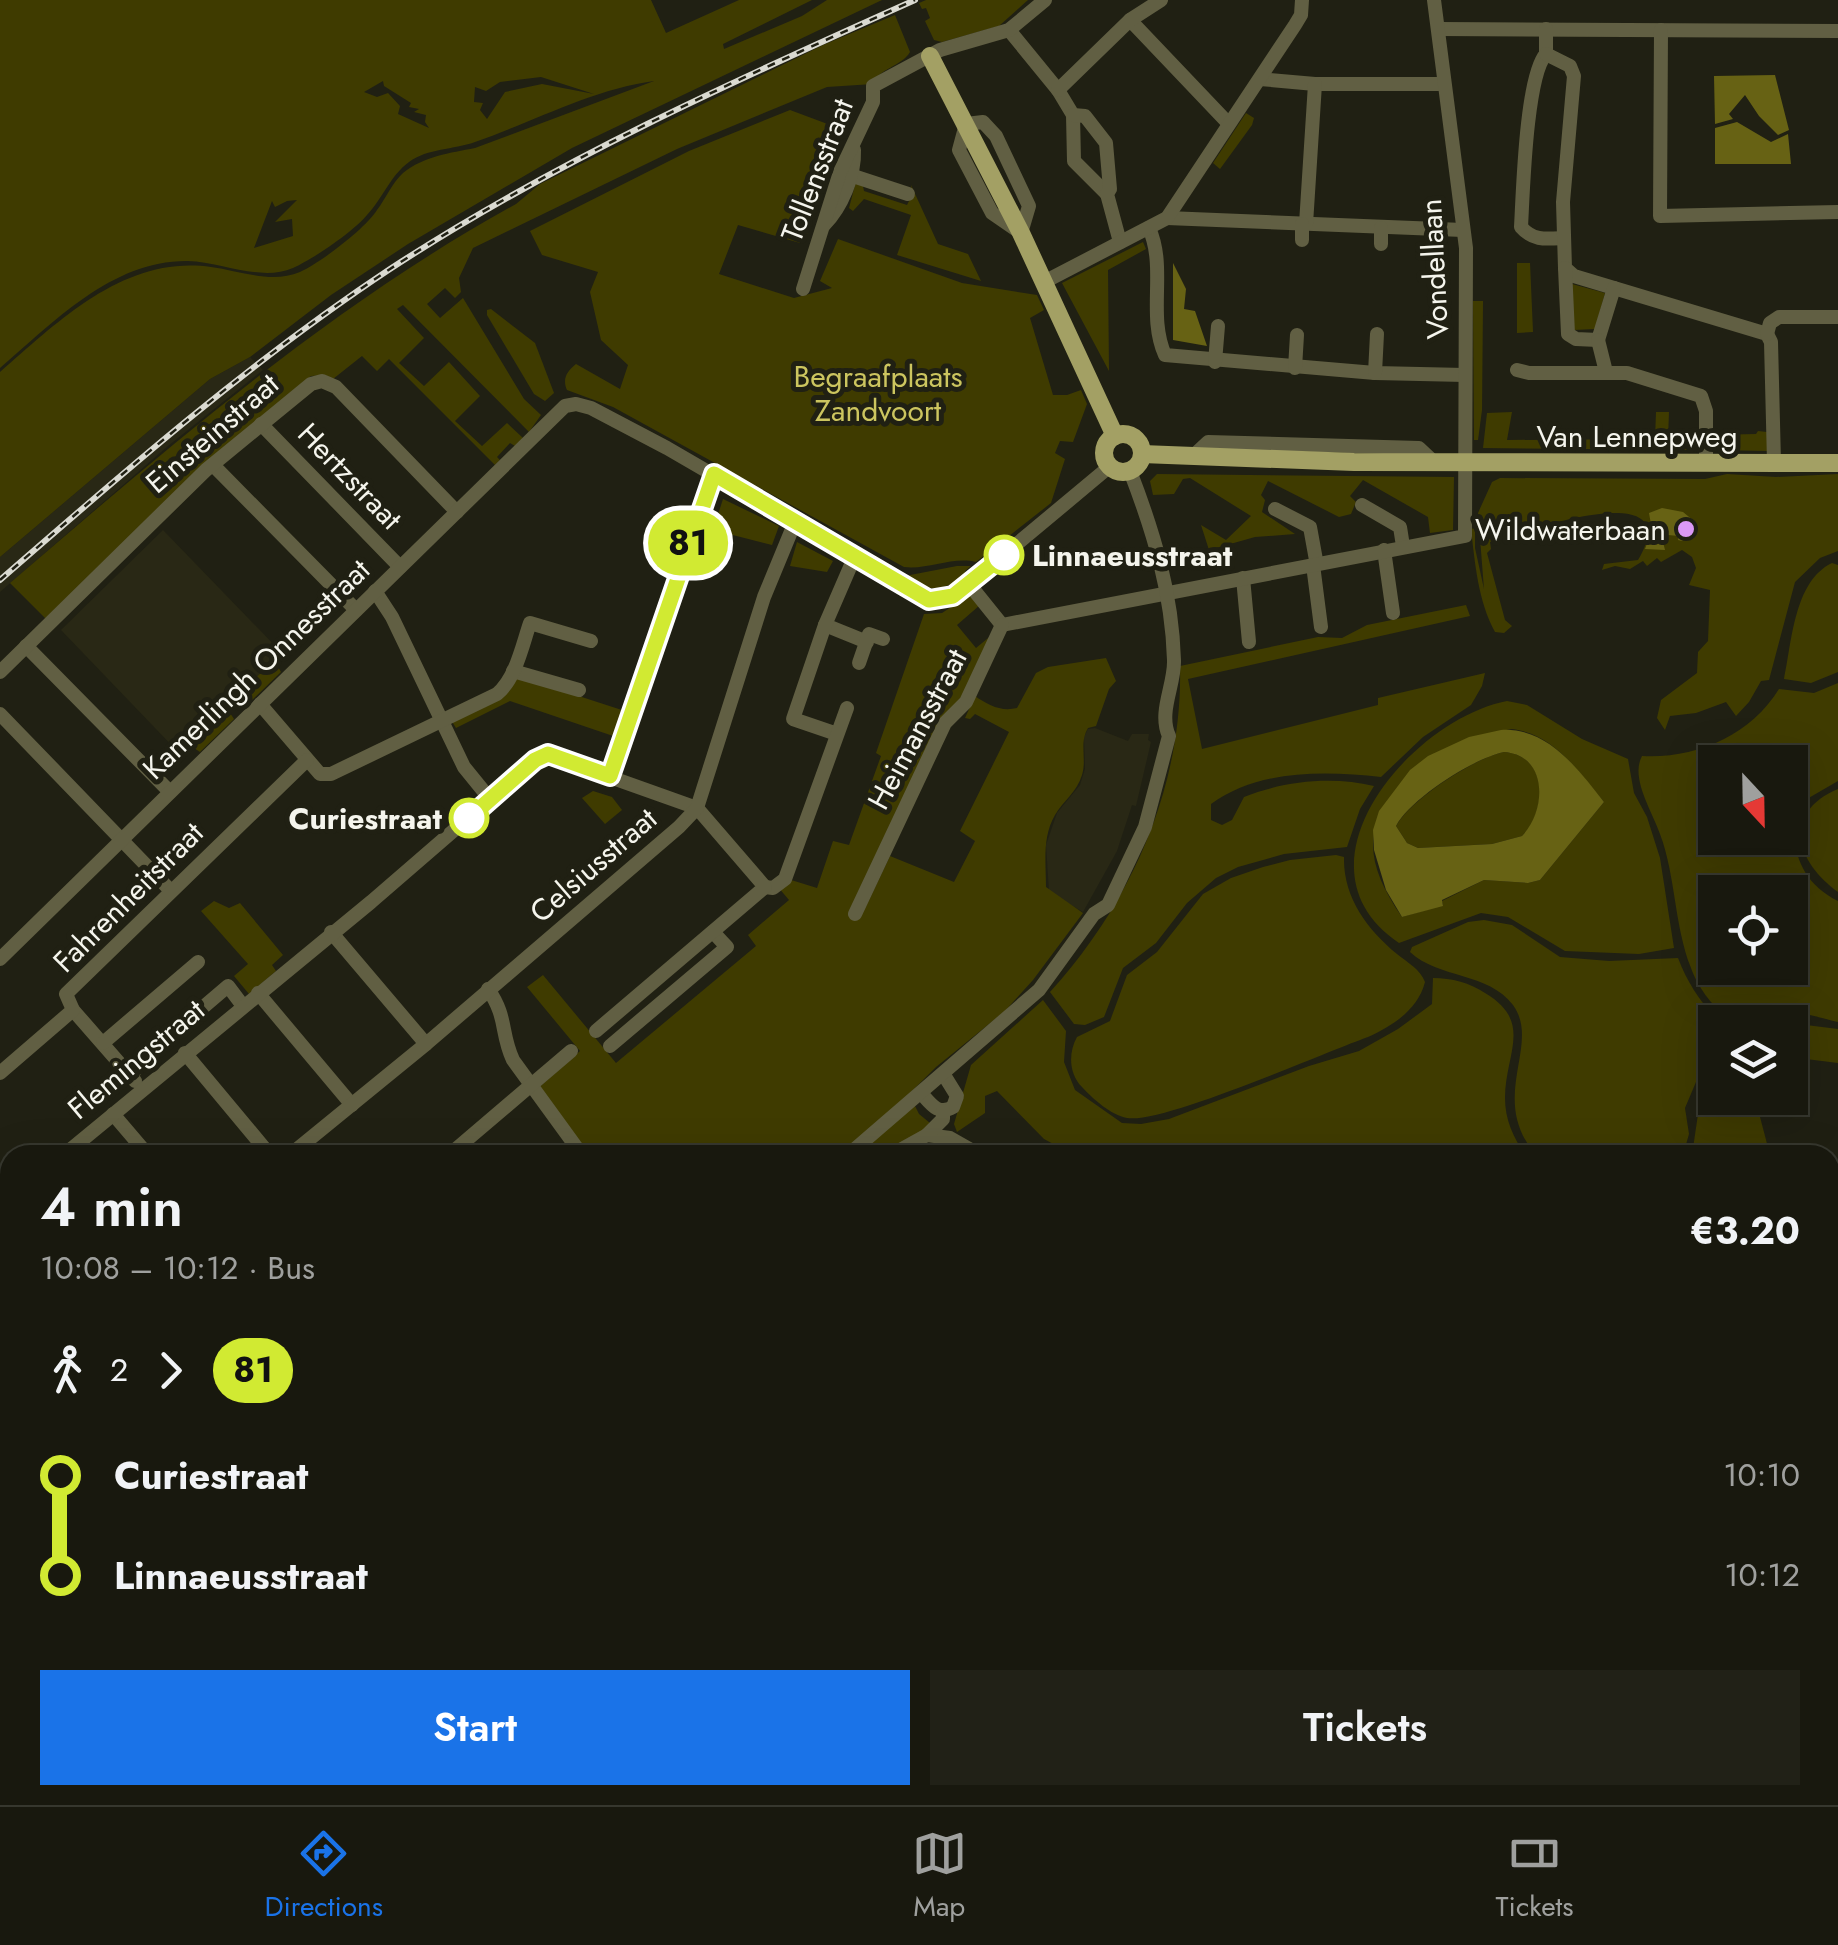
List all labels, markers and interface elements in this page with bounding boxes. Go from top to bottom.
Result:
street label: Tollensstraat [770,92,864,248]
street label: Vondellaan [1409,198,1459,340]
park label: Begraafplaats Zandvoort [793,355,963,432]
street label: Einsteinstraat [136,362,289,503]
street label: Hertzstraat [288,413,412,540]
street label: Van Lennepweg [1536,415,1738,458]
place label: Wildwaterbaan [1475,508,1666,551]
line badge: 81 [643,510,733,576]
text: 81 [668,518,708,568]
marker: Wildwaterbaan [1675,518,1697,540]
place label: Linnaeusstraat [1032,534,1233,577]
marker: Linnaeusstraat [985,536,1023,574]
street label: Kamerlingh Onnesstraat [133,548,380,789]
street label: Heimansstraat [857,640,978,817]
north arrow [1698,745,1808,855]
map controls [1698,745,1808,1115]
place label: Curiestraat [288,797,442,840]
street label: Celsiusstraat [520,797,667,932]
marker: Curiestraat [450,799,488,837]
street label: Fahrenheitstraat [43,812,213,982]
button: locate [1698,875,1808,985]
street label: Flemingstraat [58,988,214,1129]
button: layers [1698,1005,1808,1115]
text: 4 min [40,1167,183,1247]
text: €3.20 [1690,1203,1800,1258]
text: 10:08 – 10:12 · Bus [40,1245,315,1291]
icon: walk [40,1343,95,1398]
icon: forward [143,1343,198,1398]
text: 81 [233,1345,273,1395]
text: 2 [110,1347,128,1393]
text: Curiestraat [114,1448,308,1503]
text: 10:10 [1723,1452,1800,1498]
text: Linnaeusstraat [114,1548,368,1603]
text: 10:12 [1724,1552,1800,1598]
button: Start [40,1670,910,1785]
button: Tickets [930,1670,1800,1785]
tab: Directions [264,1826,383,1927]
tab: Map [912,1826,967,1927]
tab: Tickets [1496,1826,1574,1927]

